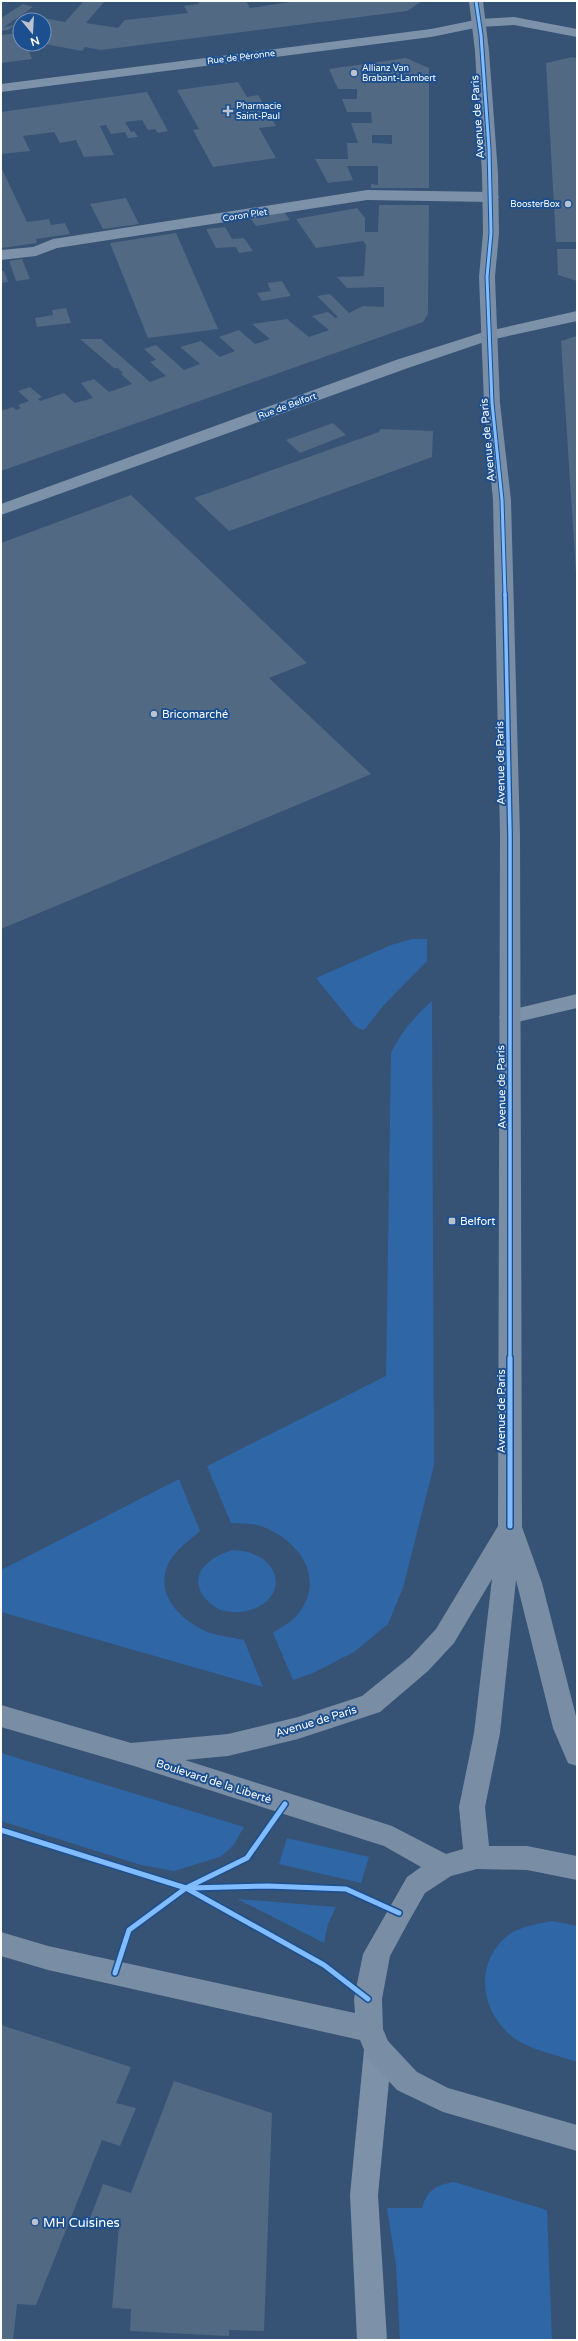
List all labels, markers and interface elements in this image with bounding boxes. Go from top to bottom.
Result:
north arrow [12,12,52,52]
text: N [29,33,41,49]
street label: Rue de Péronne [206,48,276,67]
place label: Allianz Van Brabant-Lambert [362,63,437,84]
marker: Allianz Van Brabant-Lambert [349,68,359,78]
street label: Avenue de Paris [468,75,487,159]
place label: Pharmacie Saint-Paul [236,101,281,122]
marker: Pharmacie Saint-Paul [223,106,233,116]
place label: BoosterBox [510,199,560,210]
marker: BoosterBox [563,199,573,209]
street label: Coron Plet [222,206,269,224]
street label: Rue de Belfort [256,391,318,422]
street label: Avenue de Paris [477,398,498,482]
place label: Bricomarché [162,708,228,721]
marker: Bricomarché [149,709,159,719]
street label: Avenue de Paris [493,721,508,805]
street label: Avenue de Paris [494,1045,509,1129]
place label: Belfort [460,1215,496,1228]
marker: Belfort [447,1216,457,1226]
street label: Avenue de Paris [495,1369,508,1453]
street label: Avenue de Paris [274,1703,358,1740]
street label: Boulevard de la Liberté [155,1757,273,1806]
place label: MH Cuisines [43,2215,120,2231]
marker: MH Cuisines [30,2217,40,2227]

